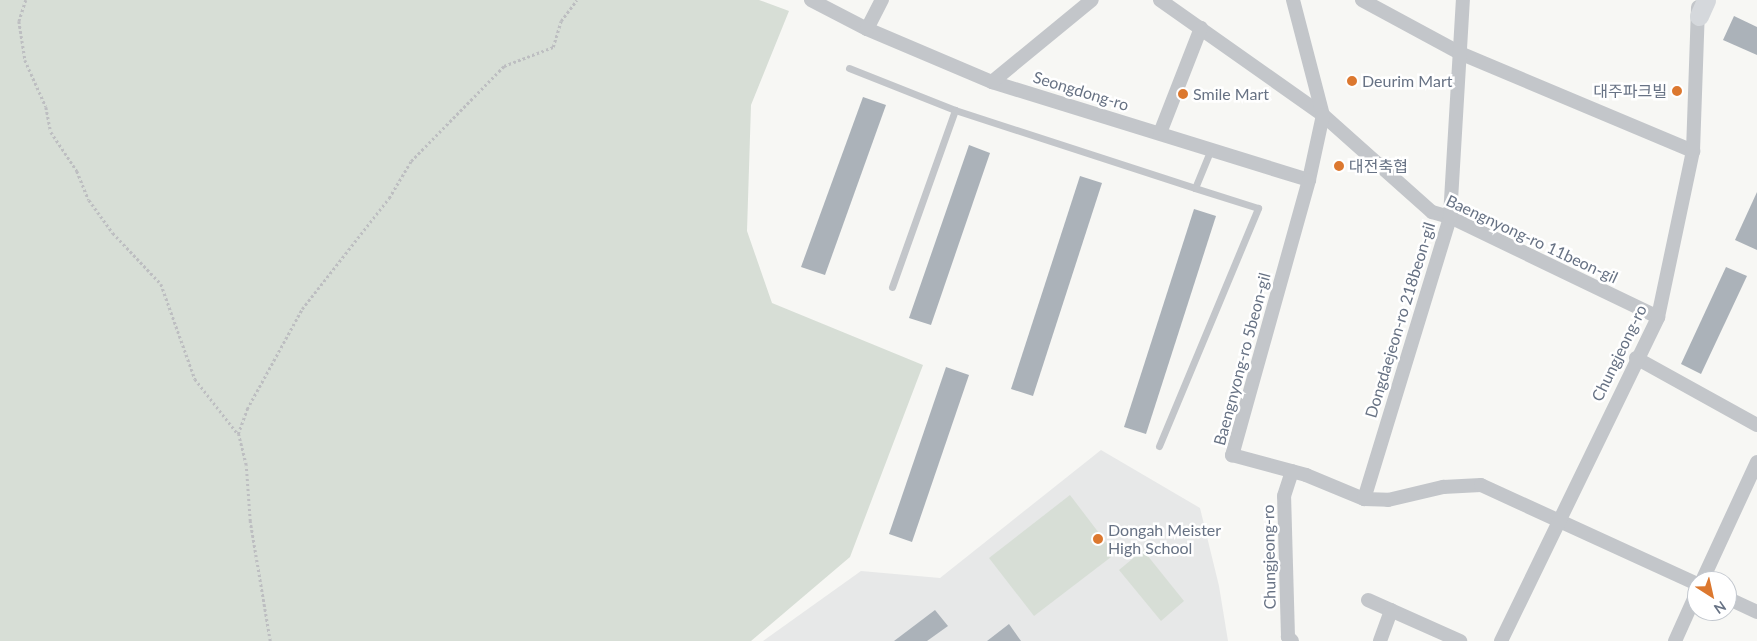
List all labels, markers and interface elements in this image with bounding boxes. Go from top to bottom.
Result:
street label: Seongdong-ro [1031,67,1131,115]
place label: Deurim Mart [1362,71,1452,91]
marker: Deurim Mart [1346,75,1358,87]
place label: 대주파크빌 [1593,81,1667,101]
place label: Smile Mart [1193,84,1269,104]
marker: 대주파크빌 [1671,85,1683,97]
marker: Smile Mart [1177,88,1189,100]
place label: 대전축협 [1349,156,1408,176]
marker: 대전축협 [1333,160,1345,172]
street label: Baengnyong-ro 11beon-gil [1443,191,1621,287]
street label: Dongdaejeon-ro 218beon-gil [1361,220,1439,420]
street label: Baengnyong-ro 5beon-gil [1210,270,1274,448]
street label: Chungjeong-ro [1587,302,1651,404]
street label: Chungjeong-ro [1258,504,1280,610]
place label: Dongah Meister High School [1108,520,1221,558]
marker: Dongah Meister High School [1092,533,1104,545]
north arrow [1687,571,1737,621]
text: N [1711,598,1730,618]

